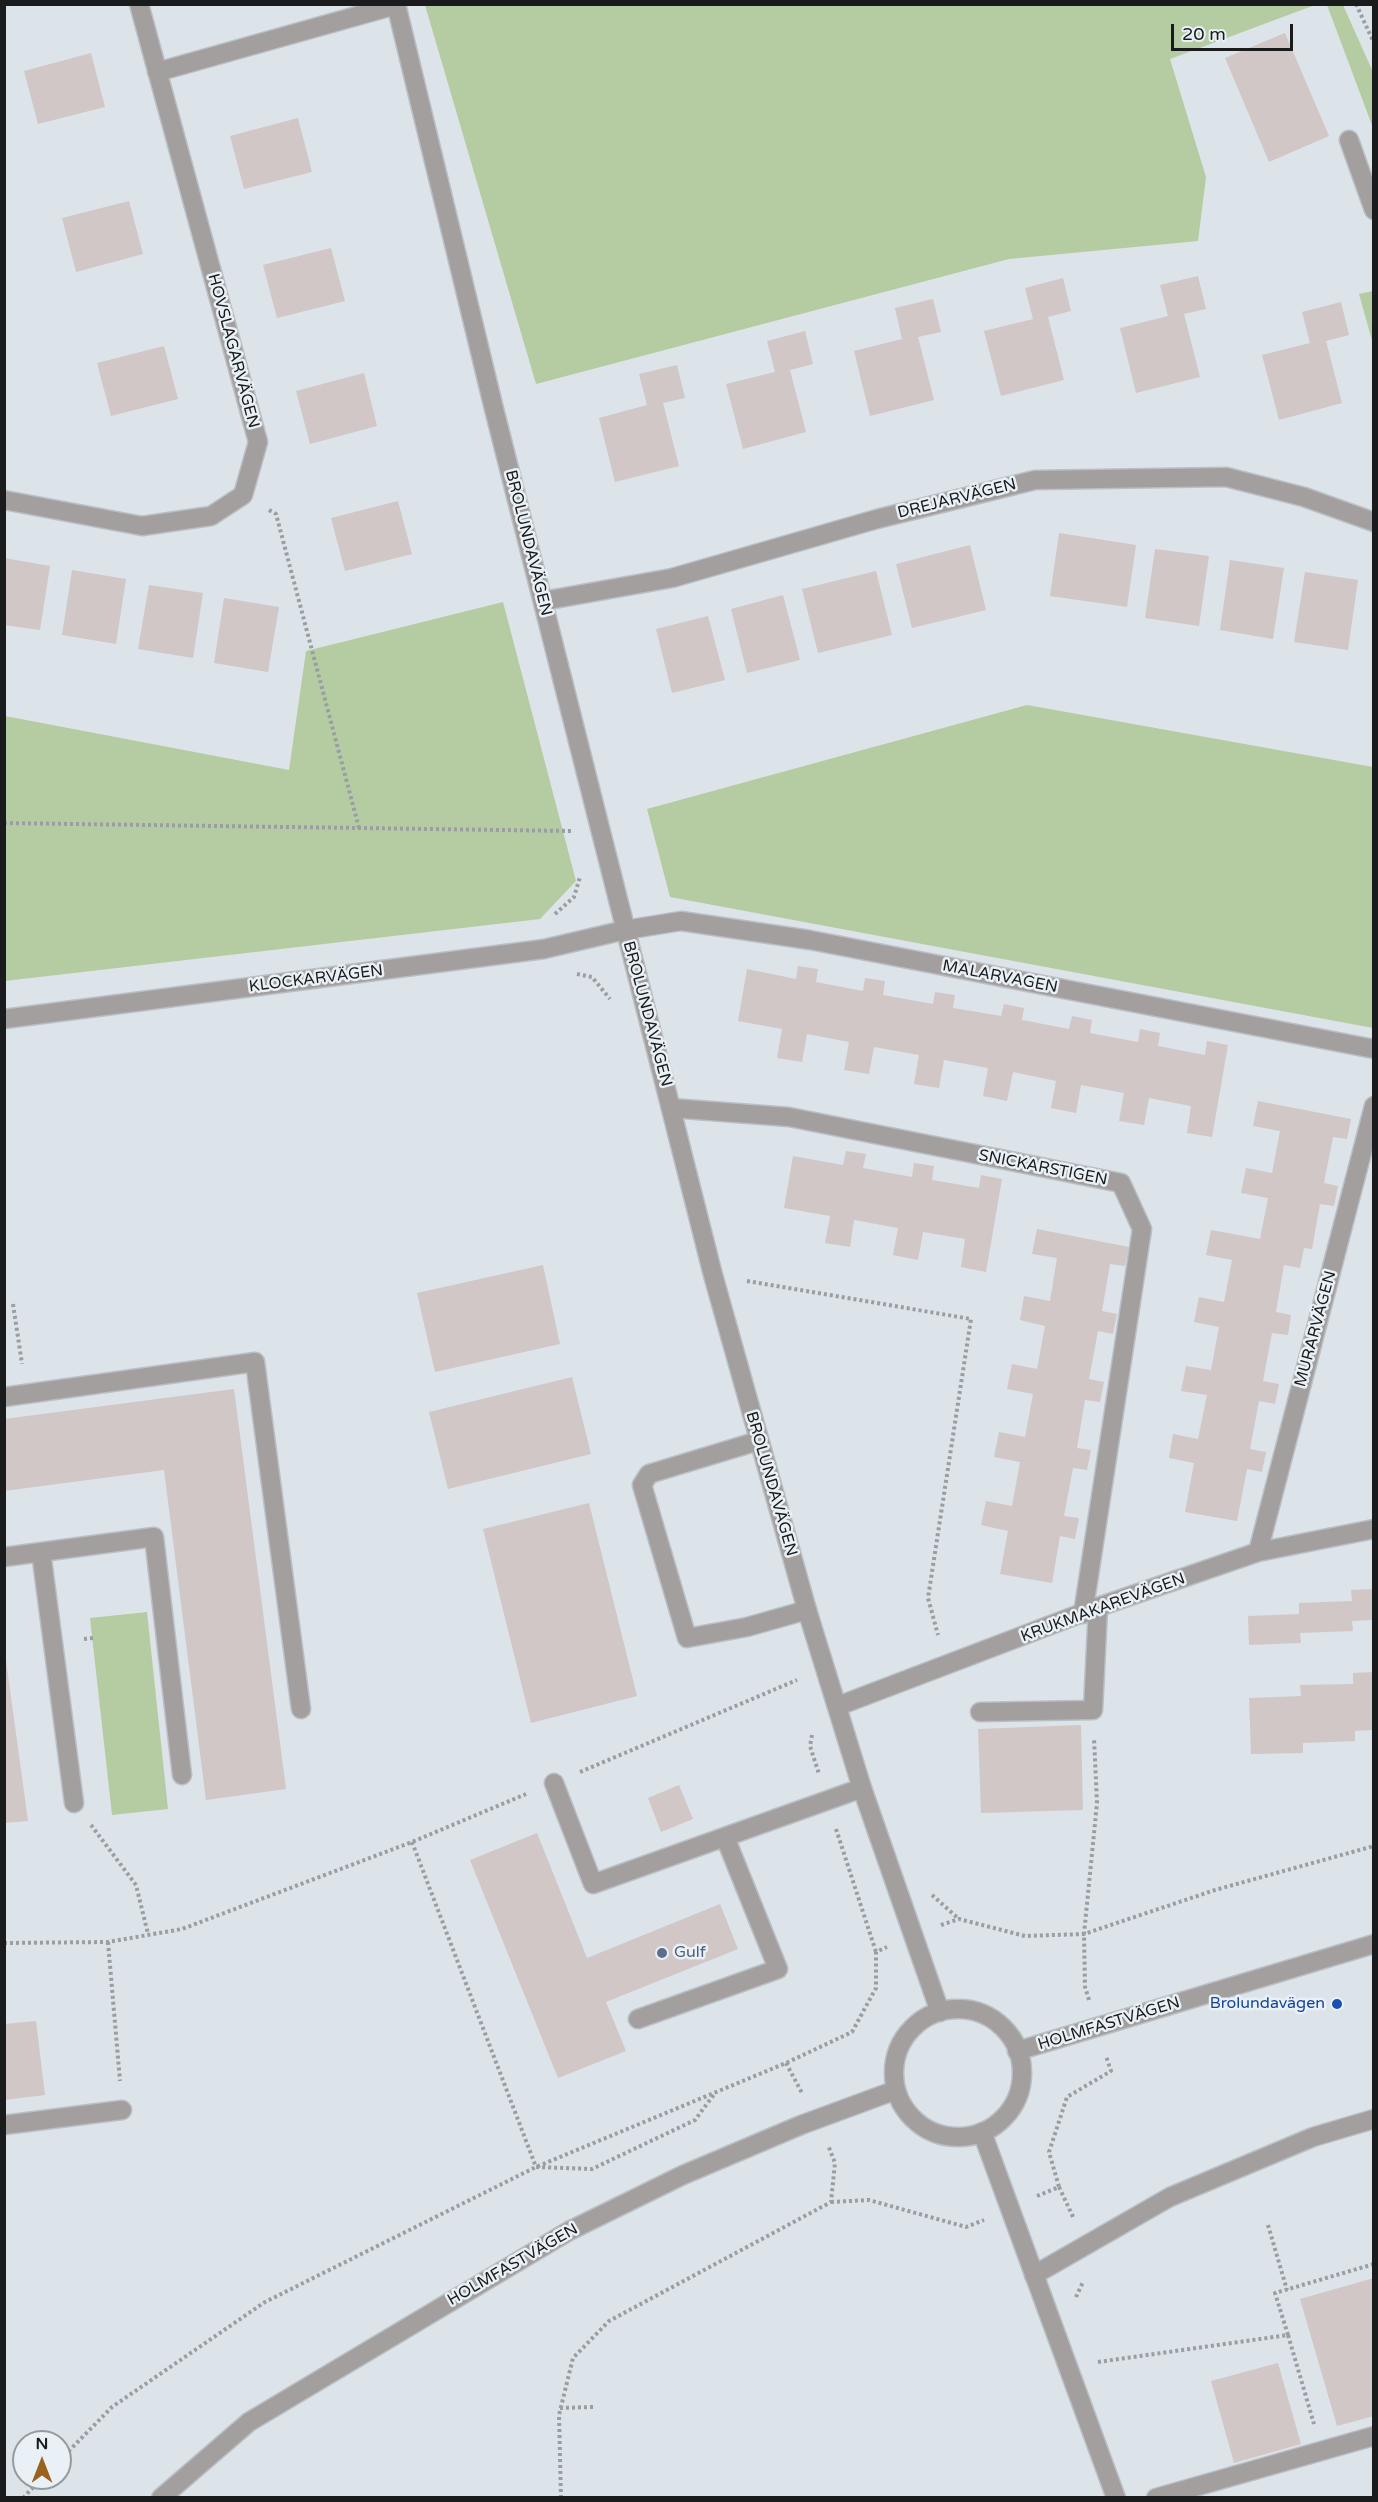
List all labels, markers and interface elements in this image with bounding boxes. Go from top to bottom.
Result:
scale bar [1174,12,1296,50]
text: 20 m [1182,23,1226,45]
street label: HOVSLAGARVÄGEN [203,272,263,430]
street label: BROLUNDAVÄGEN [501,468,555,618]
street label: DREJARVÄGEN [896,475,1018,523]
street label: BROLUNDAVÄGEN [618,939,676,1089]
street label: MALARVAGEN [941,956,1059,998]
street label: KLOCKARVÄGEN [248,961,384,997]
street label: SNICKARSTIGEN [977,1146,1109,1190]
street label: MURARVÄGEN [1291,1269,1341,1389]
street label: BROLUNDAVÄGEN [741,1409,801,1559]
street label: KRUKMAKAREVÄGEN [1018,1569,1188,1647]
place label: Gulf [674,1943,706,1963]
marker: Gulf [655,1946,669,1960]
street label: HOLMFASTVÄGEN [1036,1993,1182,2055]
place label: Brolundavägen [1210,1994,1325,2014]
marker: Brolundavägen [1330,1997,1344,2011]
street label: HOLMFASTVÄGEN [444,2220,582,2310]
north arrow [12,2430,72,2490]
text: N [36,2434,48,2454]

